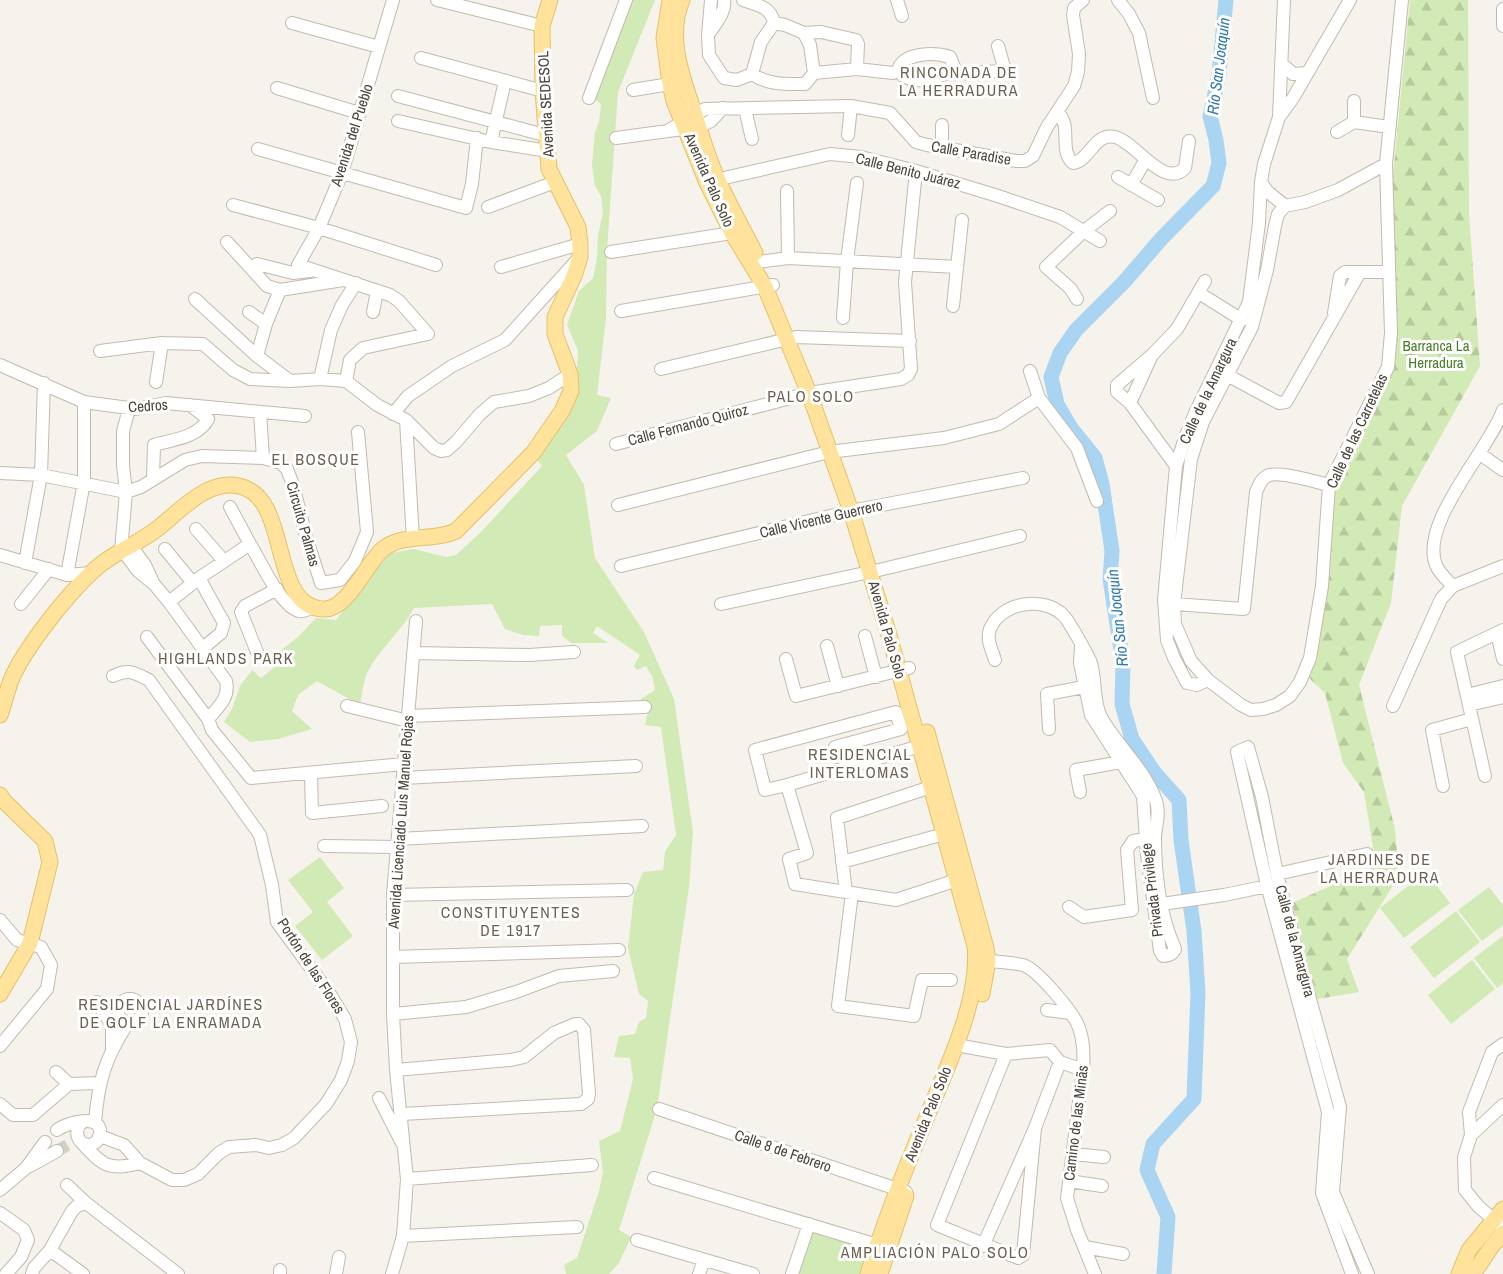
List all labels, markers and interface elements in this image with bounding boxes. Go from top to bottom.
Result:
water label: Río San Joaquín [1201,16,1235,116]
street label: Avenida SEDESOL [532,50,559,159]
district label: RINCONADA DE LA HERRADURA [899,61,1019,101]
street label: Avenida del Pueblo [325,81,378,190]
street label: Avenida Palo Solo [679,128,740,230]
street label: Calle Paradise [930,135,1013,170]
street label: Calle Benito Juárez [854,147,963,194]
street label: Calle de la Amargura [1174,334,1241,447]
park label: Barranca La Herradura [1402,335,1470,373]
street label: Calle de las Carretelas [1321,370,1392,492]
district label: PALO SOLO [767,385,855,407]
street label: Cedros [127,394,168,417]
street label: Calle Fernando Quiroz [625,398,750,451]
district label: EL BOSQUE [272,448,360,470]
street label: Circuito Palmas [281,479,326,569]
street label: Calle Vicente Guerrero [757,494,885,543]
water label: Río San Joaquín [1101,568,1133,668]
street label: Avenida Palo Solo [863,577,912,681]
district label: HIGHLANDS PARK [158,647,294,669]
street label: Avenida Licenciado Luis Manuel Rojas [382,715,418,930]
district label: RESIDENCIAL INTERLOMAS [808,743,912,783]
street label: Privada Privilege [1135,842,1168,938]
district label: JARDINES DE LA HERRADURA [1320,848,1440,888]
street label: Calle de la Amargura [1270,883,1321,999]
district label: CONSTITUYENTES DE 1917 [441,901,581,941]
street label: Portón de las Flores [273,914,350,1018]
district label: RESIDENCIAL JARDÍNES DE GOLF LA ENRAMADA [78,993,264,1033]
street label: Avenida Palo Solo [899,1063,956,1165]
street label: Camino de las Minãs [1058,1064,1093,1182]
street label: Calle 8 de Febrero [732,1124,835,1177]
district label: AMPLIACIÓN PALO SOLO [840,1241,1029,1263]

